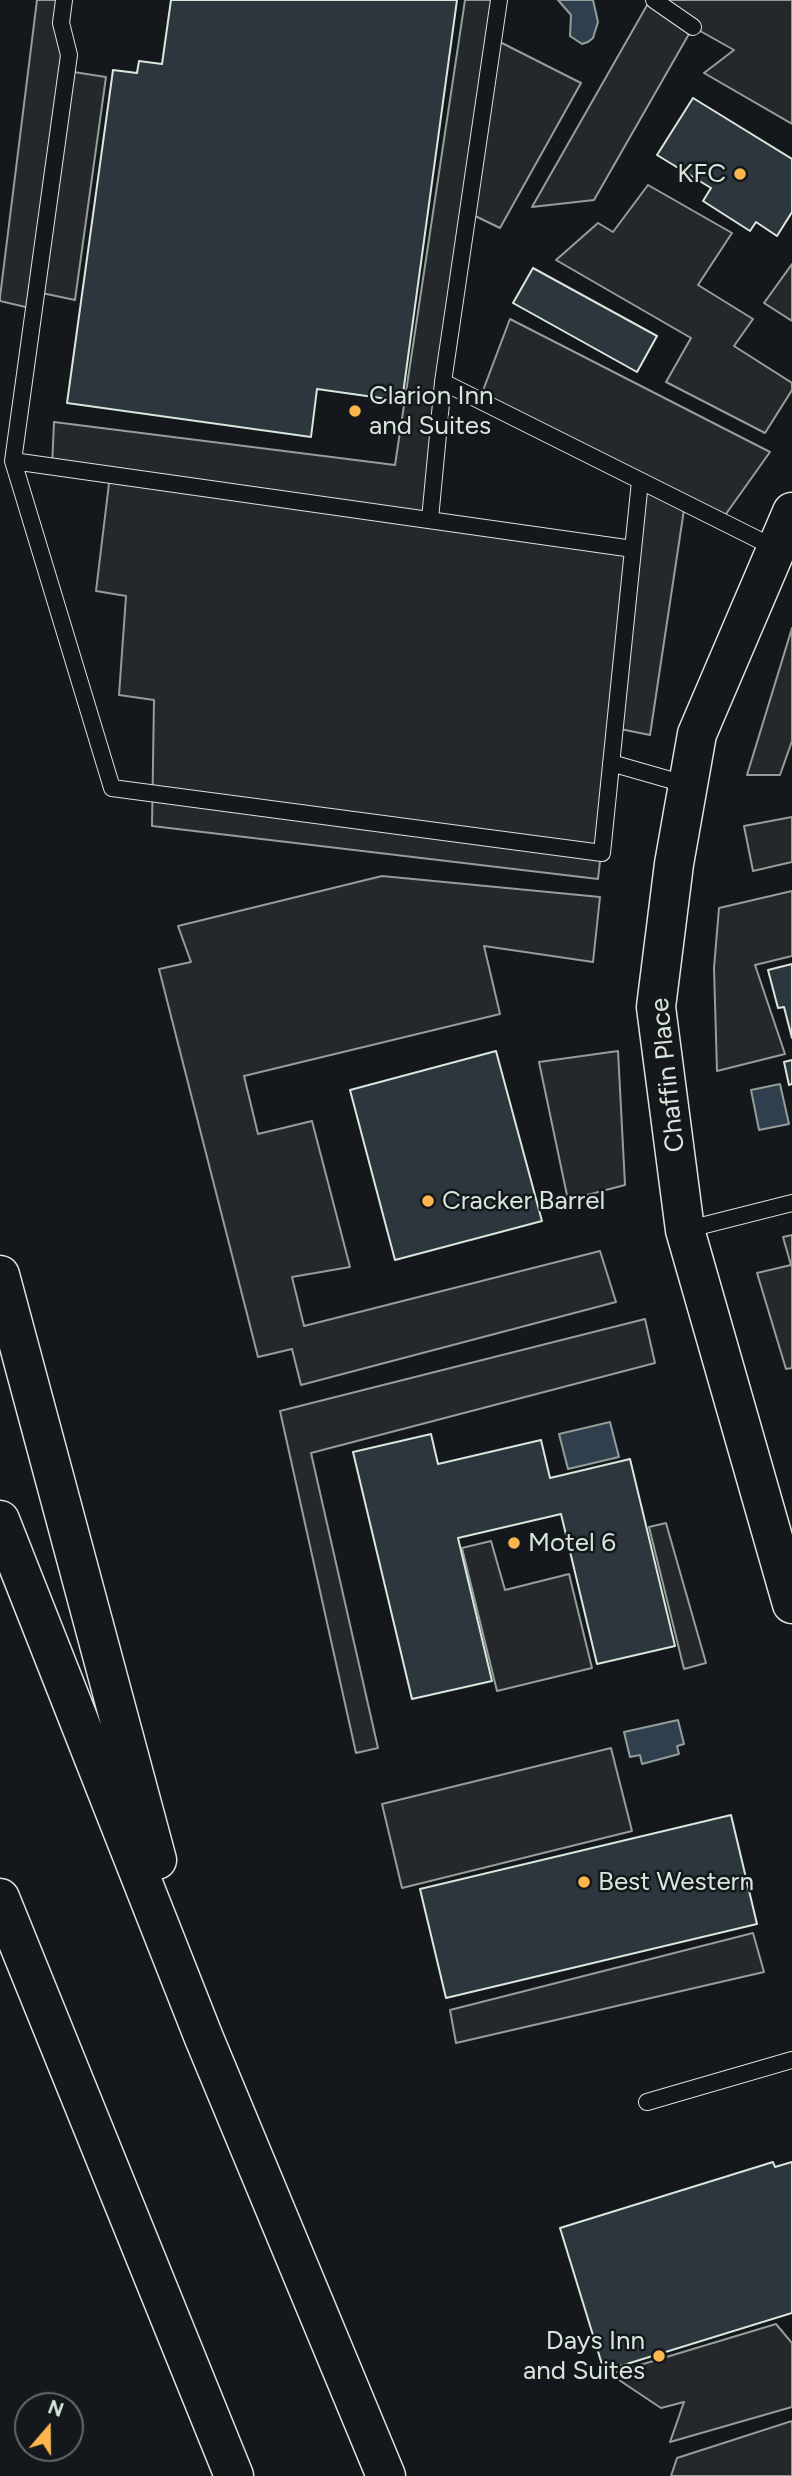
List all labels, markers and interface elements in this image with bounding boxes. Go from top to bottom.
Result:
place label: KFC [677,158,726,190]
marker: KFC [732,166,748,182]
place label: Clarion Inn and Suites [369,380,494,442]
marker: Clarion Inn and Suites [347,403,363,419]
street label: Chaffin Place [644,996,692,1154]
place label: Cracker Barrel [442,1185,605,1217]
marker: Cracker Barrel [420,1193,436,1209]
place label: Motel 6 [528,1527,616,1559]
marker: Motel 6 [506,1535,522,1551]
place label: Best Western [598,1866,754,1898]
marker: Best Western [576,1874,592,1890]
place label: Days Inn and Suites [523,2325,645,2386]
marker: Days Inn and Suites [651,2348,667,2364]
north arrow [14,2392,84,2462]
text: N [45,2395,67,2422]

